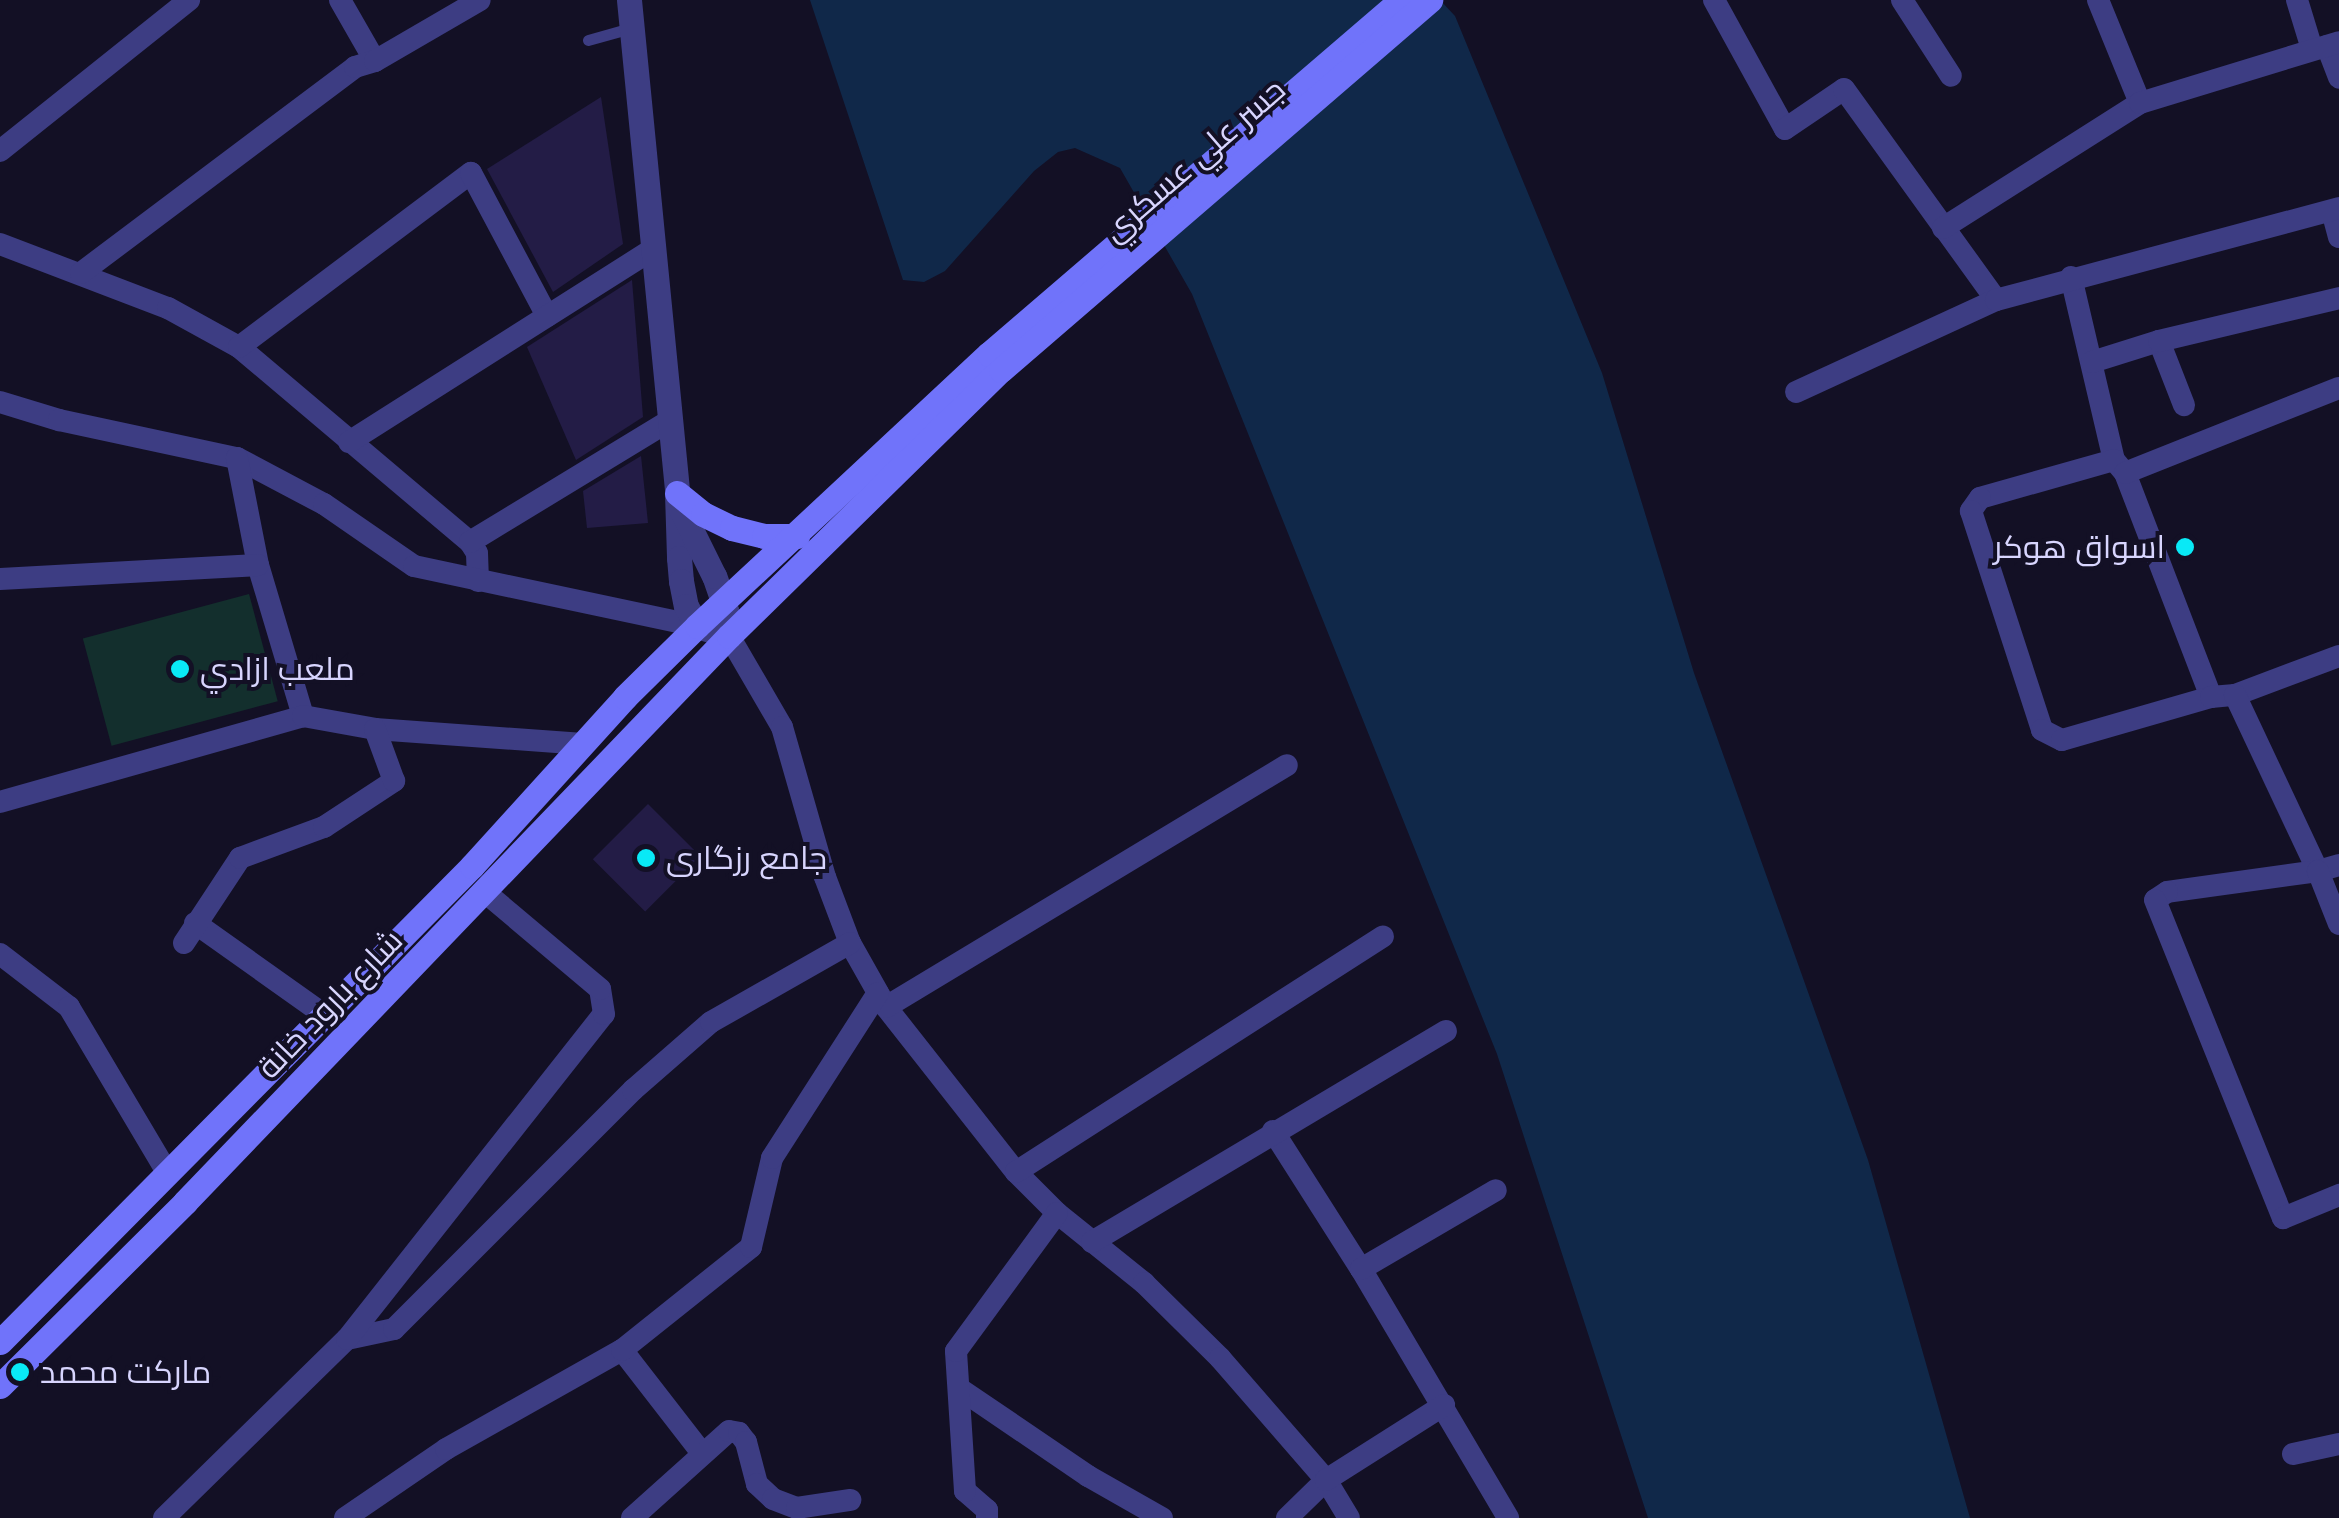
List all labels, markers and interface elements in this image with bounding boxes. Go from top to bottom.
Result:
street label: جسر علي عسكري [1095,70,1293,250]
place label: اسواق هوكر [1993,528,2165,566]
marker: اسواق هوكر [2174,536,2196,558]
place label: ملعب ازادي [200,650,355,688]
marker: ملعب ازادي [169,658,191,680]
place label: جامع رزگاری [666,839,827,877]
marker: جامع رزگاری [635,847,657,869]
street label: شارع بارود خانة [250,922,410,1086]
place label: ماركت محمد [40,1353,211,1391]
marker: ماركت محمد [9,1361,31,1383]

